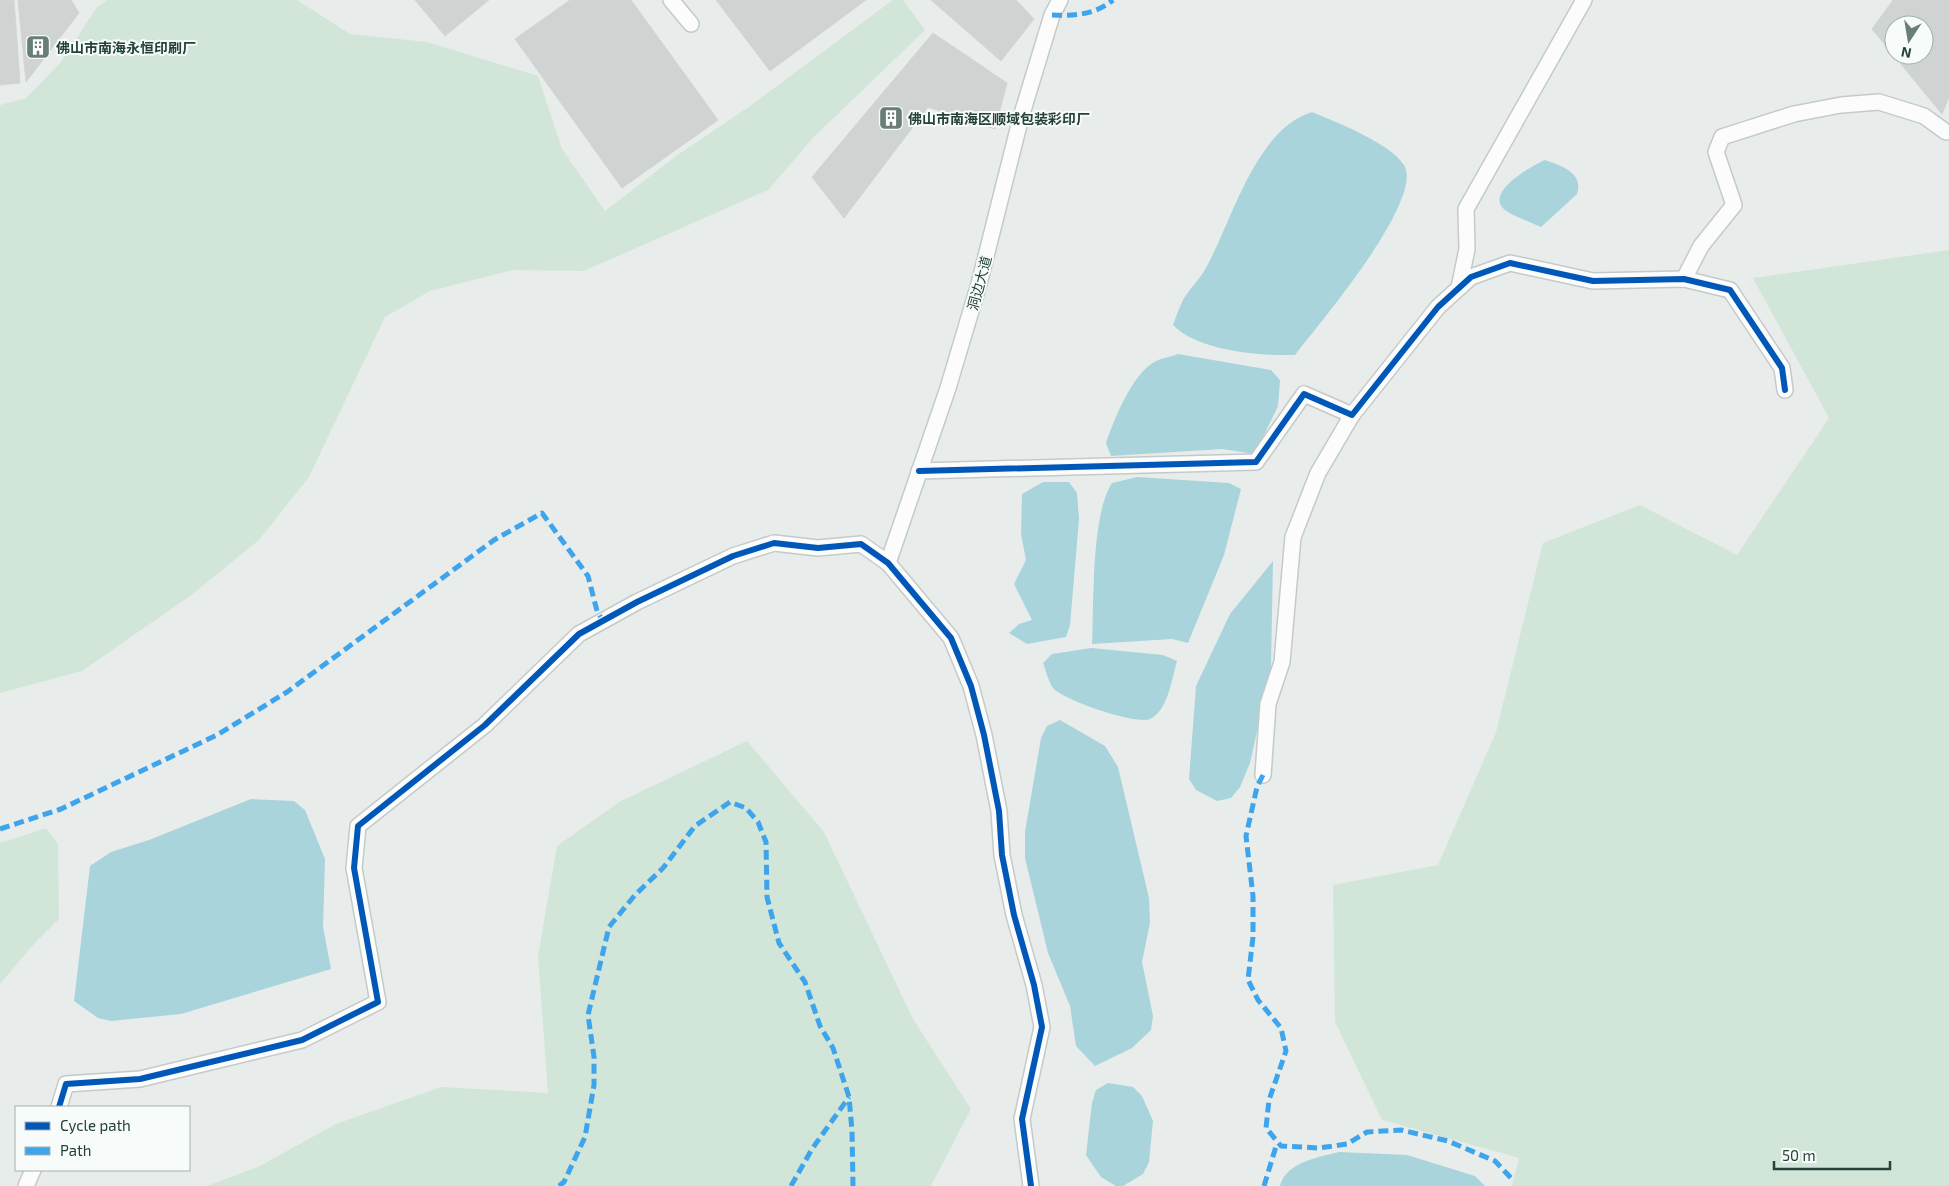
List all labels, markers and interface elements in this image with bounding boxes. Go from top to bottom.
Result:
north arrow [1884,15,1934,65]
building icon: 佛山市南海永恒印刷厂 [25,34,51,60]
place label: 佛山市南海永恒印刷厂 [56,39,196,56]
text: N [1899,44,1913,63]
building icon: 佛山市南海区顺域包装彩印厂 [878,105,904,131]
place label: 佛山市南海区顺域包装彩印厂 [908,110,1090,127]
street label: 洞边大道 [964,254,994,312]
legend [15,1106,190,1171]
text: Cycle path [60,1116,131,1134]
scale bar [1774,1138,1890,1170]
text: Path [60,1141,91,1159]
text: 50 m [1782,1146,1816,1164]

